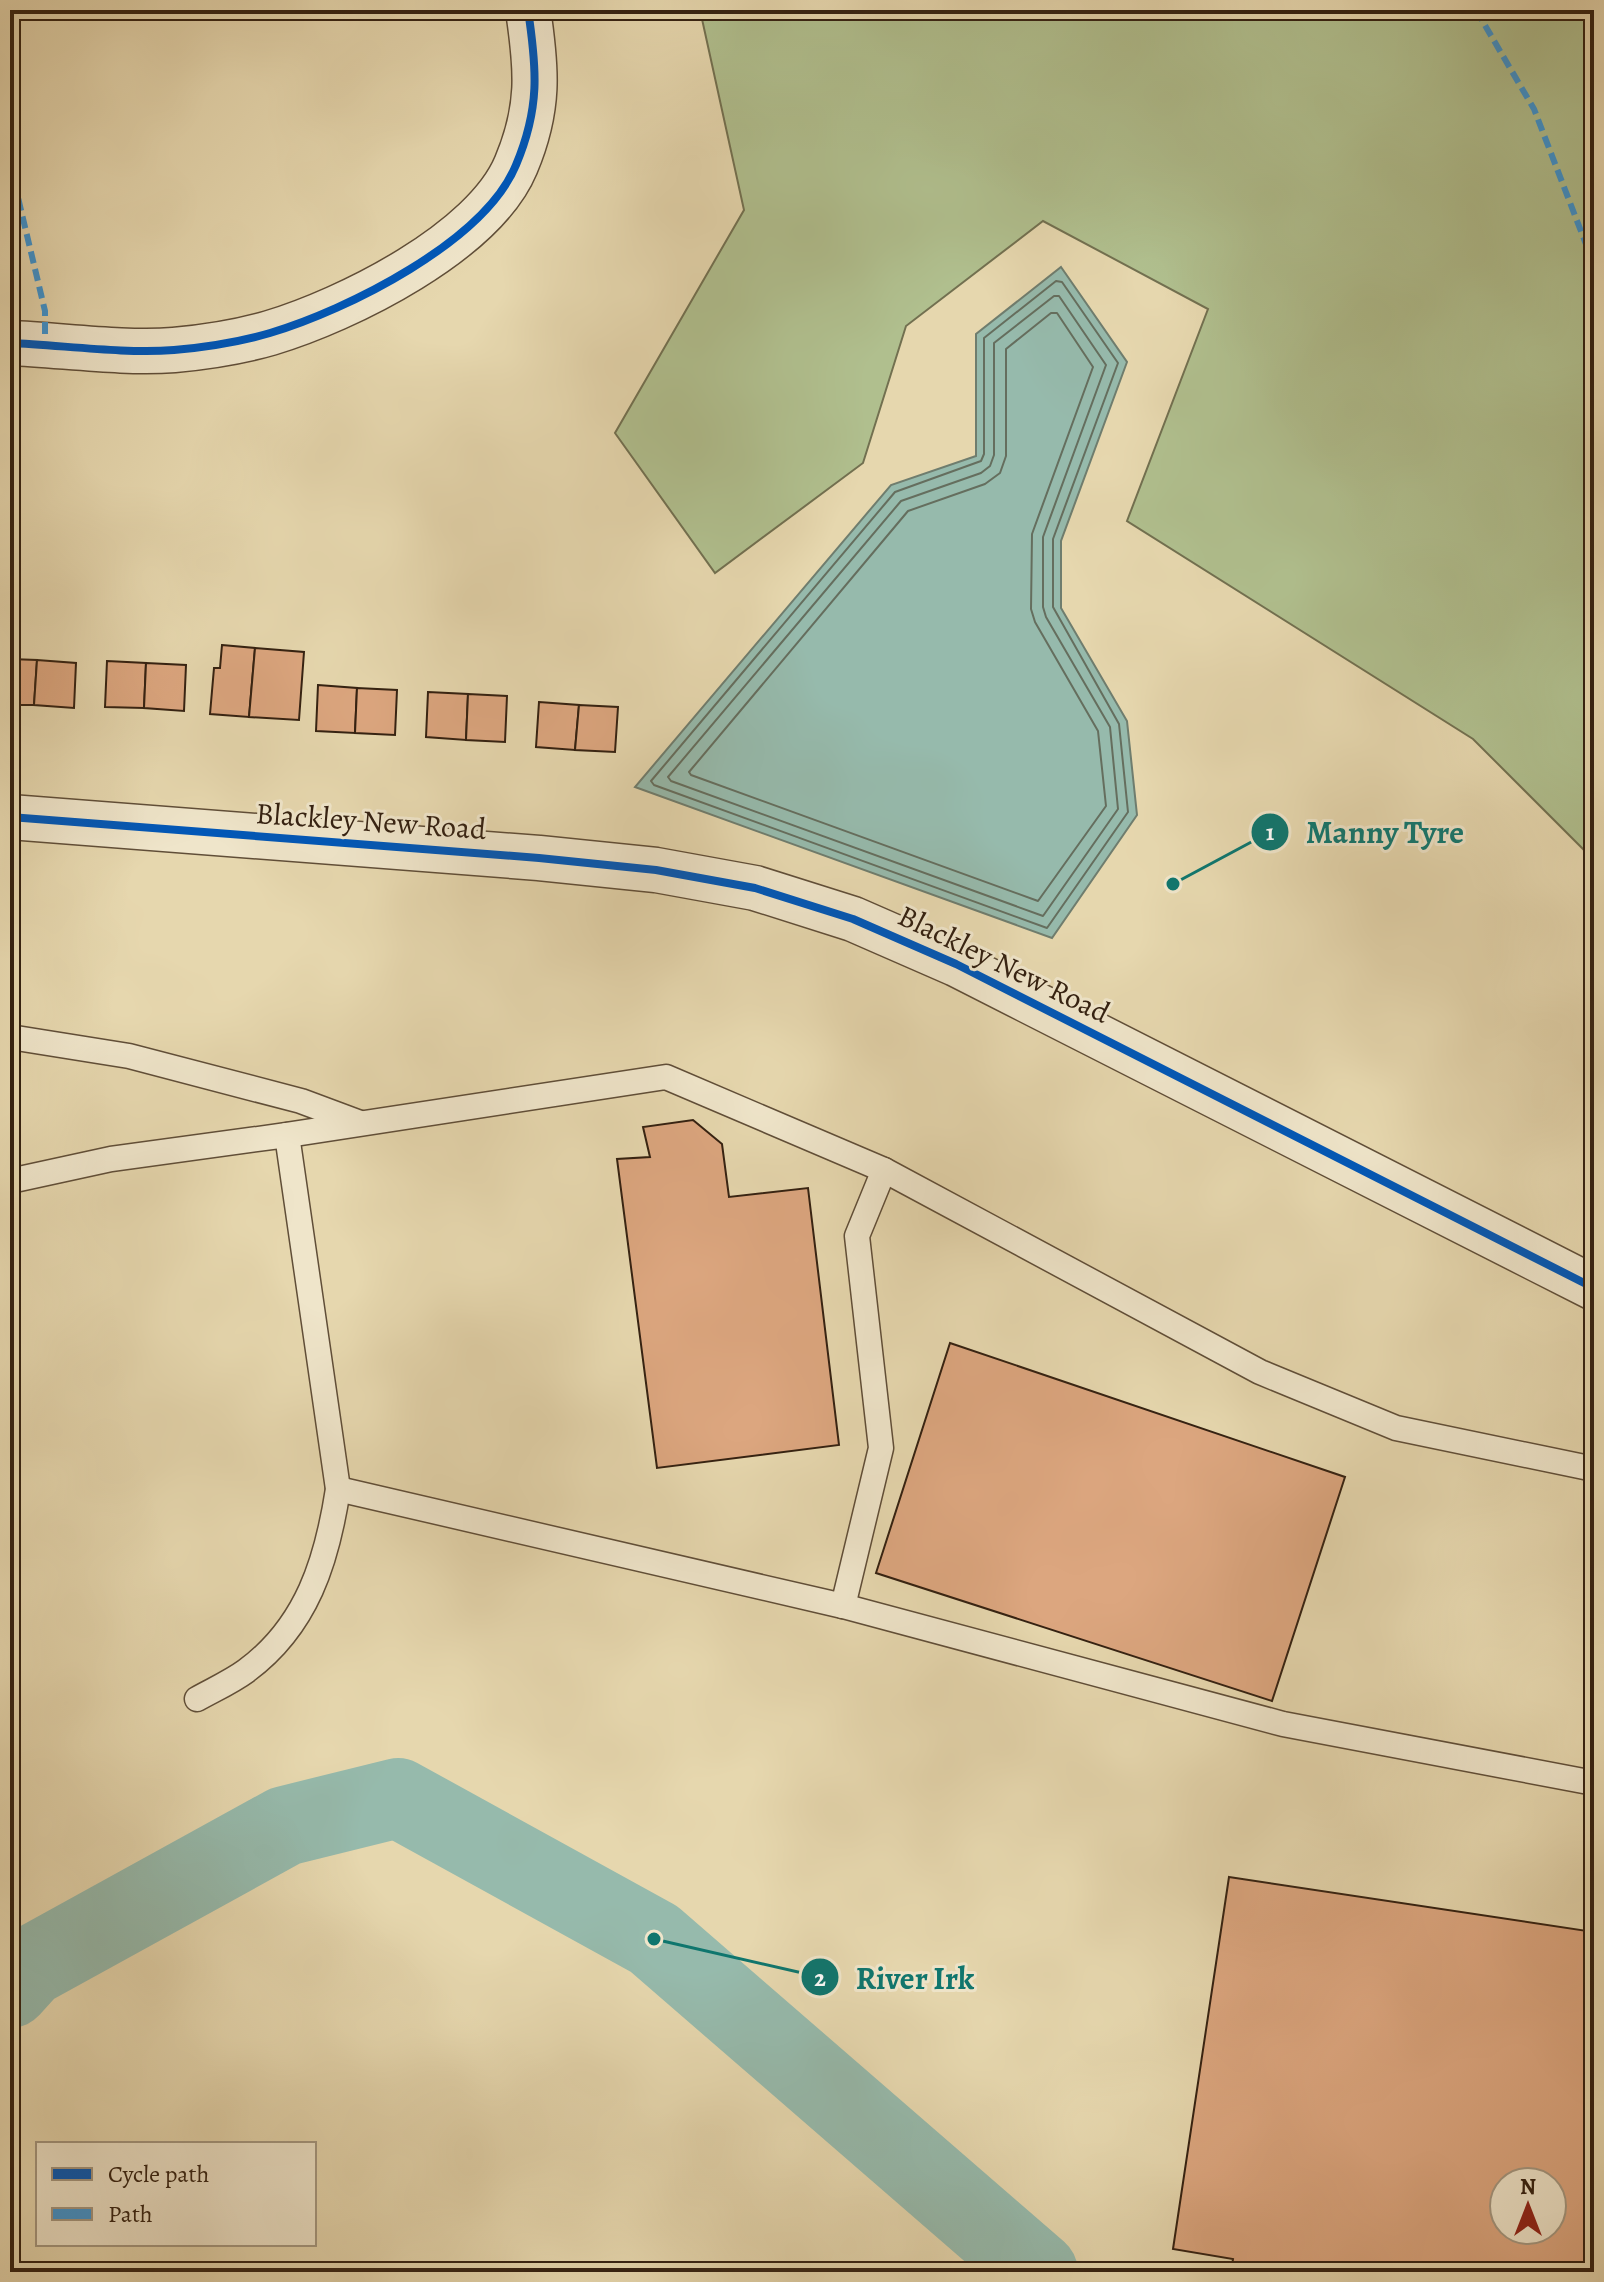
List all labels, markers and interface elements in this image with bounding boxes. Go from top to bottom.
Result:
street label: Blackley New Road [254,793,488,849]
callout: Manny Tyre [1250,804,1480,860]
text: Manny Tyre [1306,810,1464,854]
text: 1 [1266,816,1275,848]
street label: Blackley New Road [891,895,1117,1033]
callout: River Irk [800,1949,990,2005]
text: River Irk [856,1956,975,2000]
text: 2 [814,1962,826,1994]
legend [36,2142,316,2246]
text: Cycle path [108,2158,209,2190]
north arrow [1488,2166,1568,2246]
text: N [1520,2172,1536,2202]
text: Path [108,2198,153,2230]

